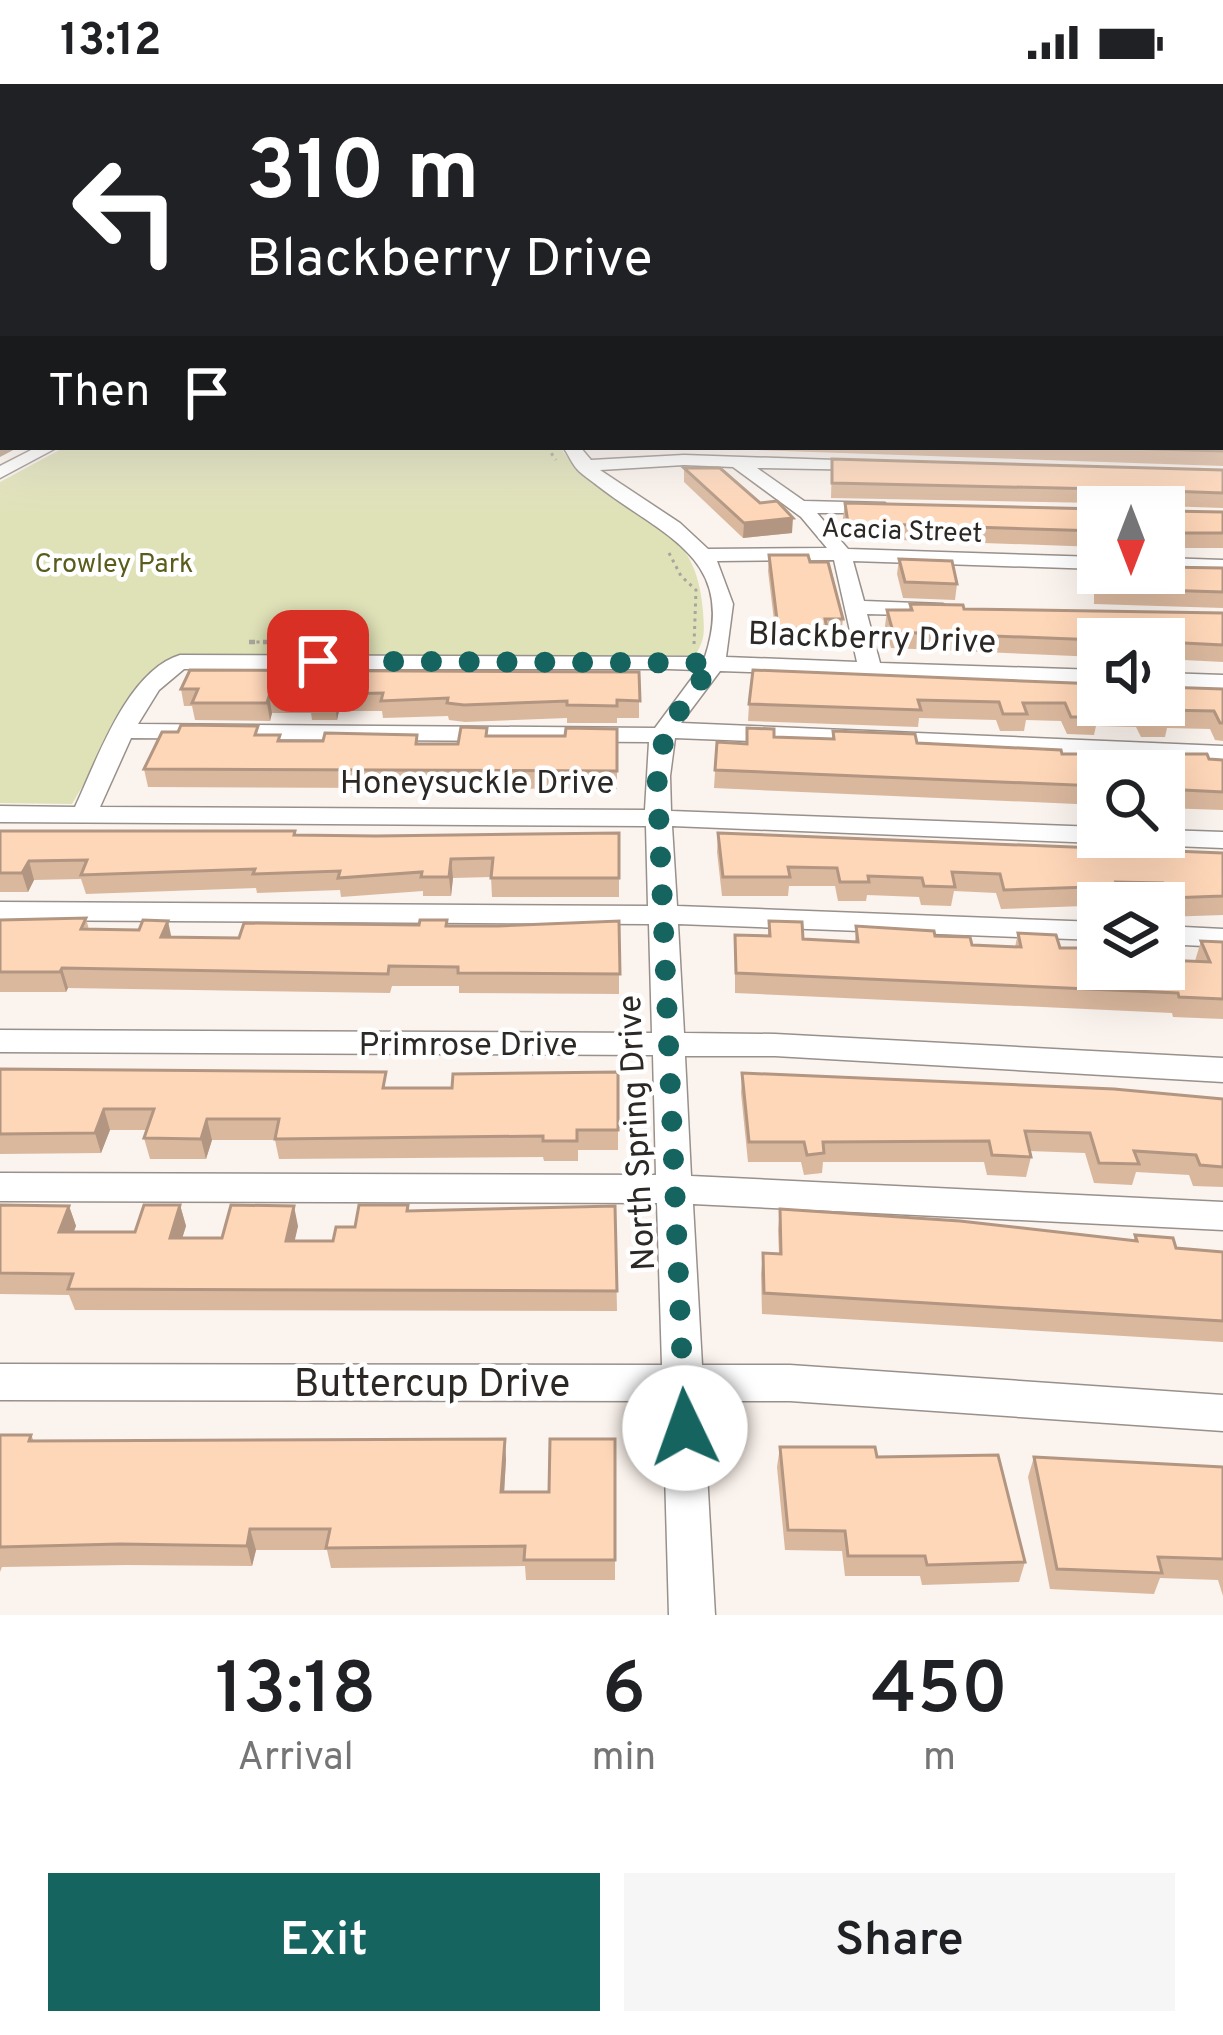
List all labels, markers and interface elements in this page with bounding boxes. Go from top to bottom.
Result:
text: 13:12 [60,14,161,71]
text: 310 m [246,123,480,229]
icon: left [48,132,204,288]
text: Blackberry Drive [246,227,653,296]
icon: arrive [174,360,240,426]
text: Then [48,365,150,422]
north arrow [1077,486,1185,594]
map controls [1077,486,1185,990]
street label: Acacia Street [821,512,983,552]
park label: Crowley Park [35,548,193,582]
pin [267,610,369,712]
street label: Blackberry Drive [747,615,997,665]
button: sound [1077,618,1185,726]
icon: arrive [285,628,351,694]
button: search [1077,750,1185,858]
street label: Honeysuckle Drive [340,764,614,806]
button: layers [1077,882,1185,990]
street label: North Spring Drive [611,994,667,1272]
street label: Primrose Drive [358,1026,578,1068]
street label: Buttercup Drive [294,1362,570,1411]
position arrow [622,1365,748,1491]
text: 13:18 [215,1647,376,1739]
text: 6 [602,1647,646,1739]
text: 450 [871,1647,1008,1739]
text: Arrival [238,1735,354,1784]
text: min [591,1735,656,1784]
text: m [923,1735,956,1784]
button: Exit [48,1873,600,2011]
button: Share [624,1873,1175,2011]

